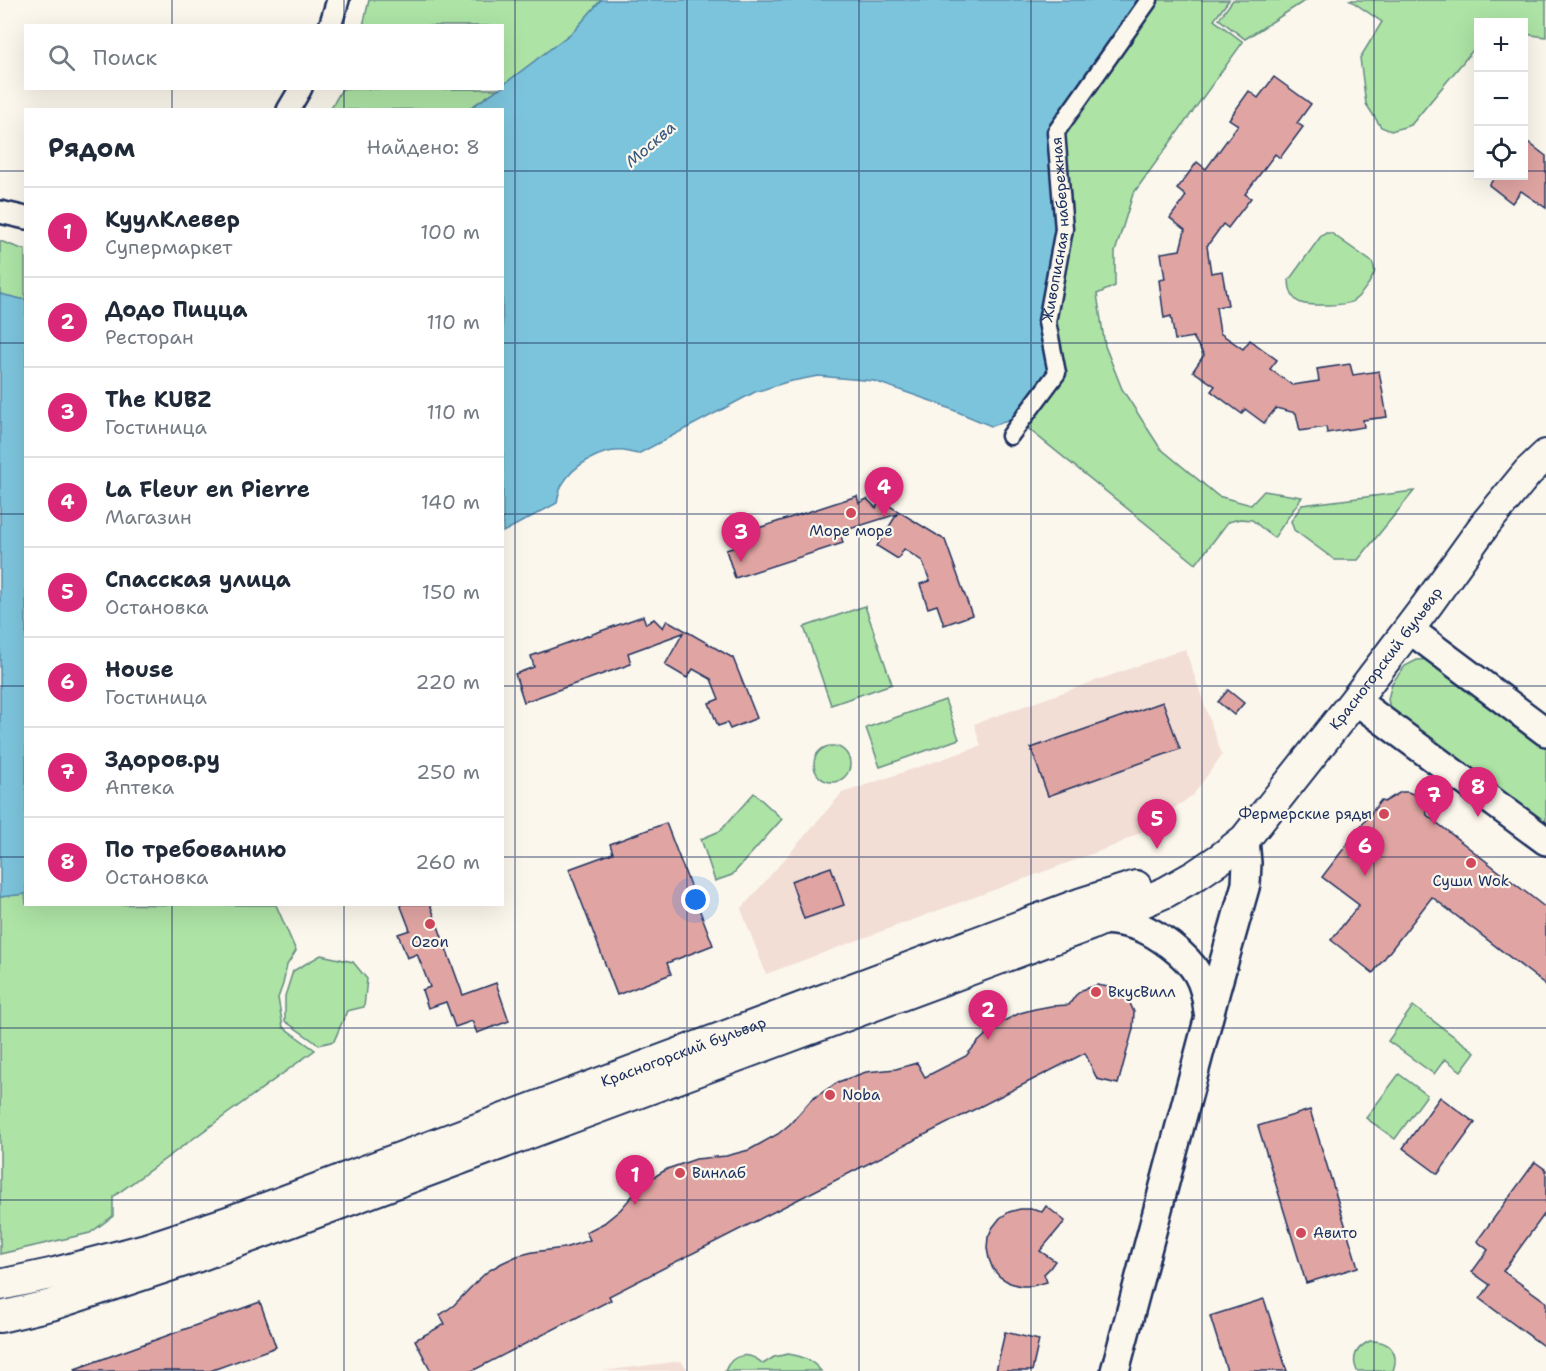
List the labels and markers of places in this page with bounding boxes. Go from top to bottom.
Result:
pin: 4 [864,468,904,517]
marker: Море море [844,506,858,520]
pin: 3 [722,512,760,562]
place label: Море море [809,521,893,541]
pin: 8 [1458,768,1498,817]
pin: 7 [1414,776,1454,825]
pin: 5 [1138,800,1176,849]
place label: Фермерские ряды [1238,804,1372,824]
marker: Фермерские ряды [1377,807,1391,821]
pin: 6 [1346,826,1384,876]
marker: Суши Wok [1464,856,1478,870]
place label: Суши Wok [1433,871,1509,891]
marker: Ozon [423,917,437,931]
place label: Ozon [411,932,449,952]
place label: ВкусВилл [1108,982,1176,1002]
marker: ВкусВилл [1089,985,1103,999]
pin: 2 [968,990,1008,1040]
place label: Noba [842,1085,881,1105]
marker: Noba [823,1088,837,1102]
pin: 1 [616,1156,654,1205]
place label: Винлаб [692,1163,746,1183]
marker: Винлаб [673,1166,687,1180]
place label: Авито [1313,1223,1357,1243]
marker: Авито [1294,1226,1308,1240]

